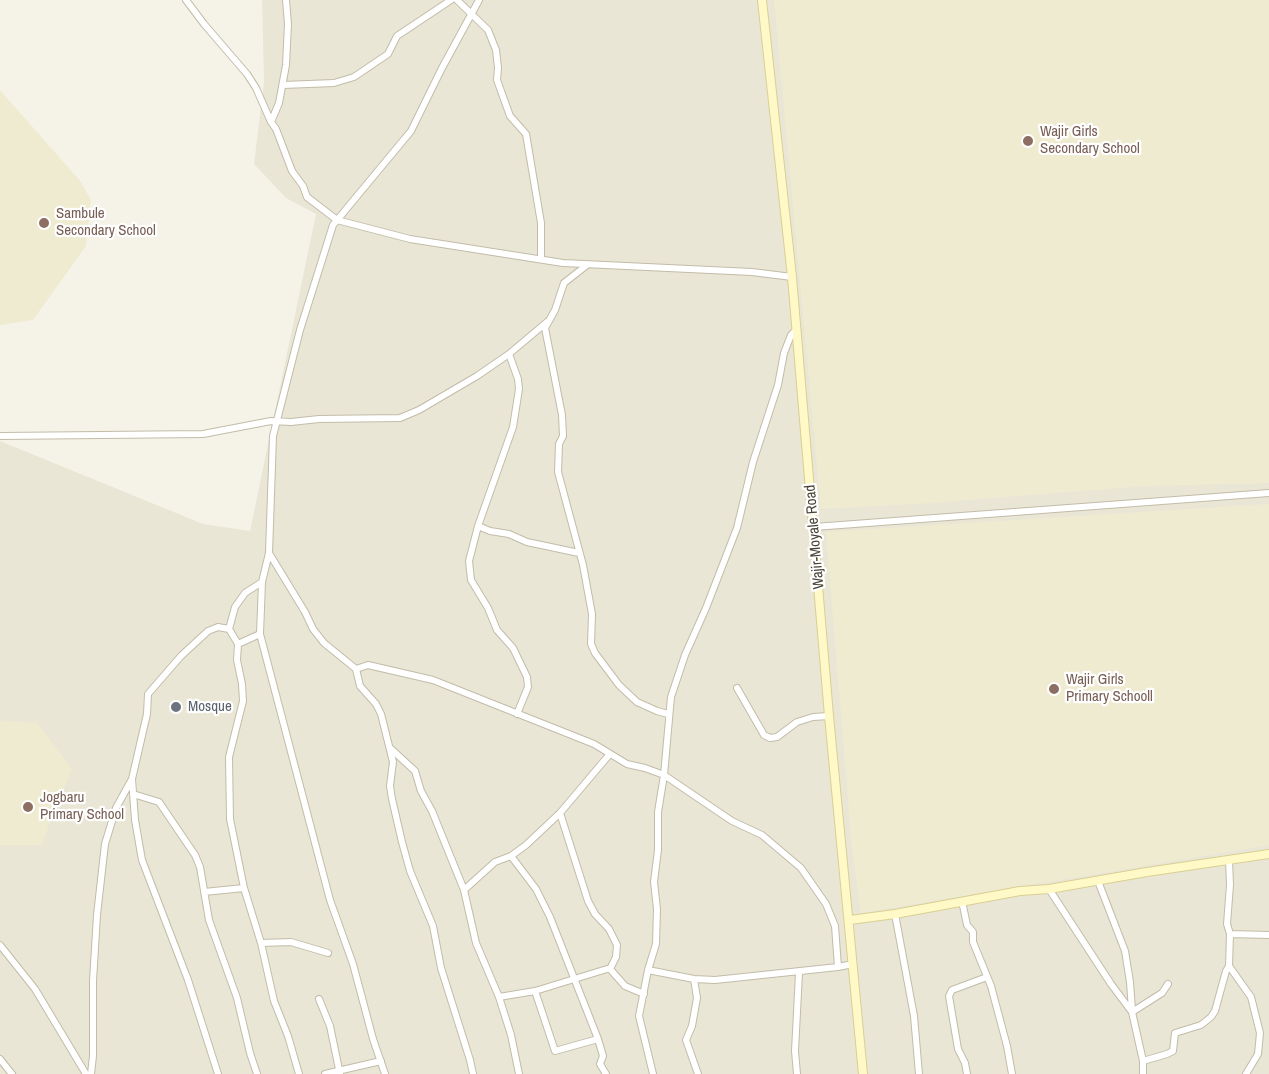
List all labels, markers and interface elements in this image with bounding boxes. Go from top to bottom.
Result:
place label: Wajir Girls Secondary School [1040,123,1140,158]
marker: Wajir Girls Secondary School [1021,134,1035,148]
place label: Sambule Secondary School [56,205,156,240]
marker: Sambule Secondary School [37,216,51,230]
street label: Wajir-Moyale Road [801,484,829,590]
place label: Wajir Girls Primary Schooll [1066,671,1153,706]
marker: Wajir Girls Primary Schooll [1047,682,1061,696]
place label: Mosque [188,698,232,716]
marker: Mosque [169,700,183,714]
place label: Jogbaru Primary School [40,789,124,824]
marker: Jogbaru Primary School [21,800,35,814]

